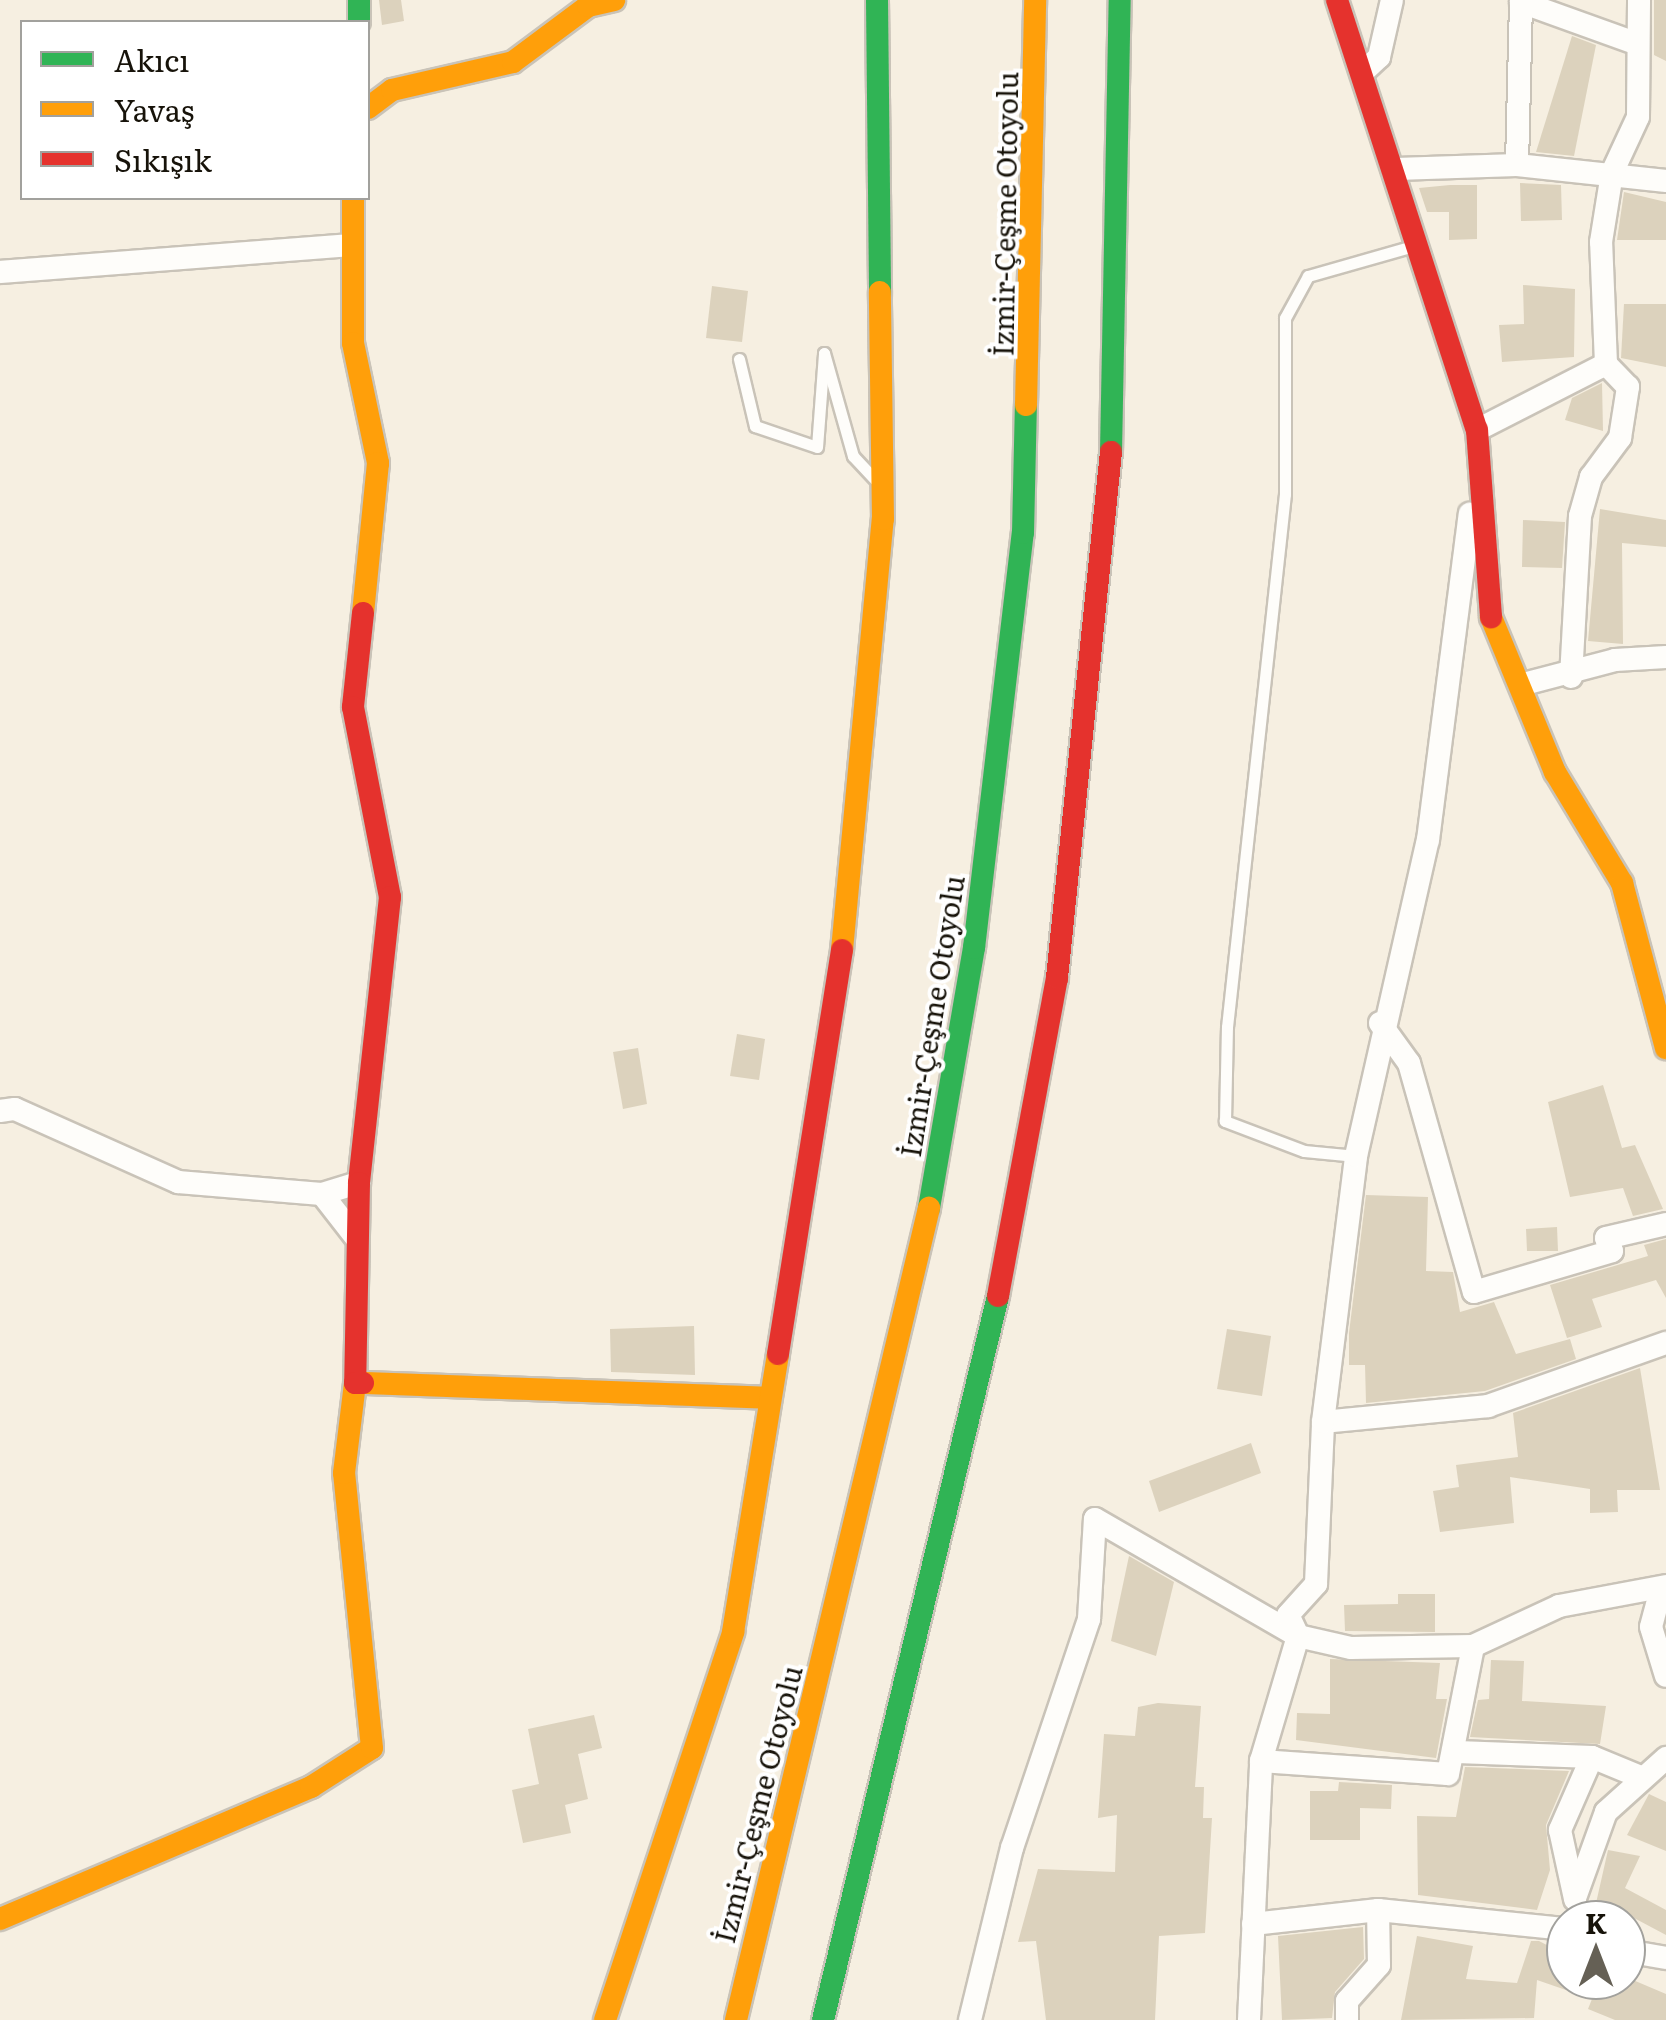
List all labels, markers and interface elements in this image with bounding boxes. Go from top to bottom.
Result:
legend [20,20,370,200]
text: Akıcı [114,37,189,81]
street label: İzmir-Çeşme Otoyolu [985,71,1023,357]
text: Yavaş [114,87,194,131]
text: Sıkışık [114,137,212,181]
street label: İzmir-Çeşme Otoyolu [892,873,970,1159]
street label: İzmir-Çeşme Otoyolu [706,1662,808,1946]
north arrow [1546,1900,1646,2000]
text: K [1585,1901,1607,1943]

